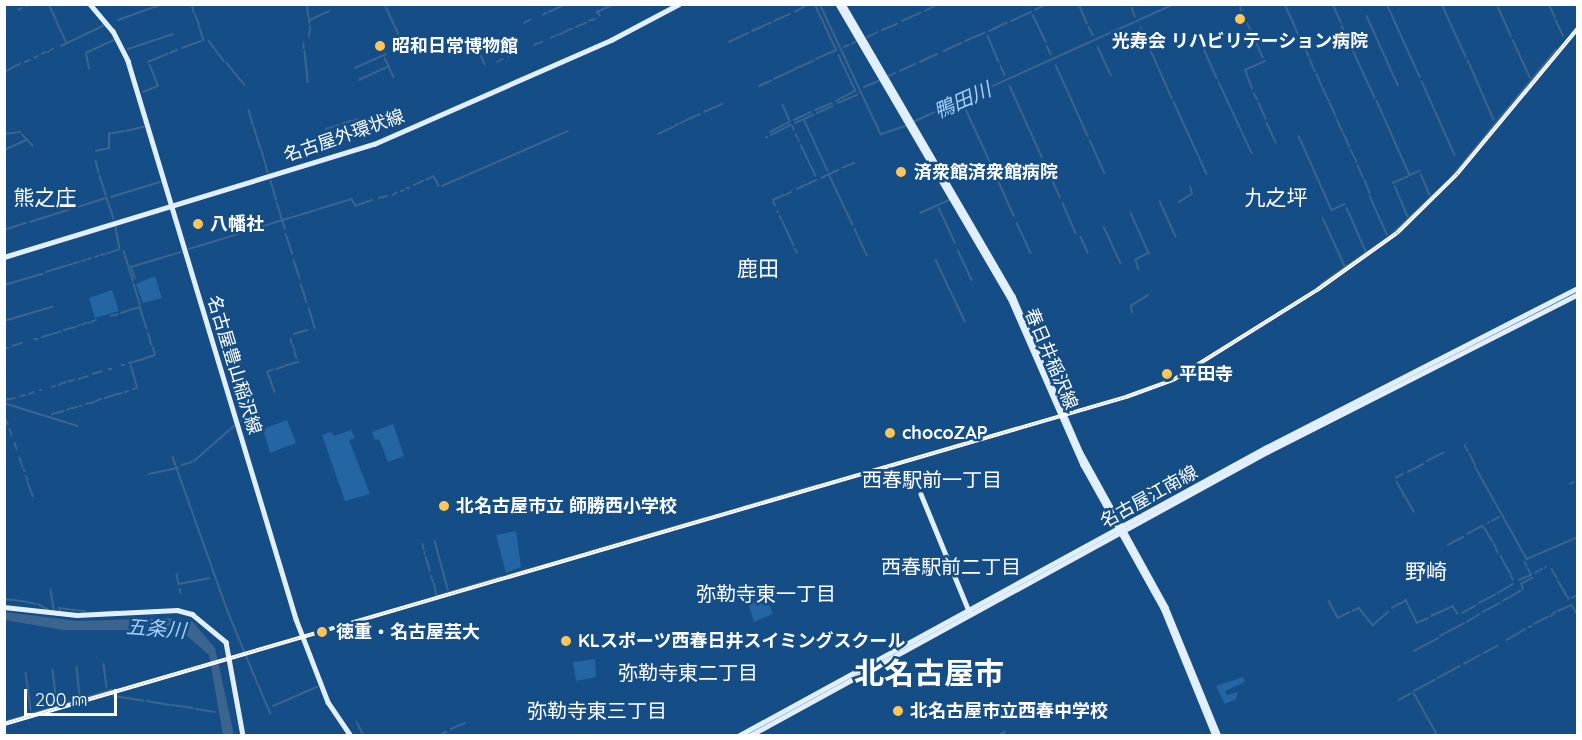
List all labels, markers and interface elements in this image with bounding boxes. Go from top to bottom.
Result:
marker: 光寿会 リハビリテーション病院 [1231,10,1249,28]
place label: 光寿会 リハビリテーション病院 [1111,30,1369,52]
place label: 昭和日常博物館 [392,35,518,57]
marker: 昭和日常博物館 [373,39,387,53]
water label: 鴨田川 [930,77,994,123]
street label: 名古屋外環状線 [281,105,407,167]
place label: 済衆館済衆館病院 [914,161,1058,183]
marker: 済衆館済衆館病院 [892,163,910,181]
district label: 熊之庄 [14,184,76,210]
district label: 九之坪 [1245,184,1307,210]
place label: 八幡社 [210,213,264,235]
marker: 八幡社 [191,217,205,231]
district label: 鹿田 [737,255,779,281]
street label: 名古屋豊山稲沢線 [203,293,265,437]
street label: 春日井稲沢線 [1020,305,1082,413]
place label: 平田寺 [1179,363,1233,385]
marker: 平田寺 [1160,367,1174,381]
place label: chocoZAP [902,422,988,444]
marker: chocoZAP [883,426,897,440]
street label: 名古屋江南線 [1097,461,1201,533]
district label: 西春駅前一丁目 [862,467,1002,491]
place label: 北名古屋市立 師勝西小学校 [456,495,677,517]
marker: 北名古屋市立 師勝西小学校 [437,499,451,513]
district label: 西春駅前二丁目 [881,554,1021,578]
district label: 野崎 [1405,558,1447,584]
district label: 弥勒寺東一丁目 [696,581,836,605]
water label: 五条川 [125,614,187,642]
place label: 徳重・名古屋芸大 [336,621,480,643]
marker: 徳重・名古屋芸大 [313,623,331,641]
place label: KLスポーツ西春日井スイミングスクール [578,630,906,652]
marker: KLスポーツ西春日井スイミングスクール [559,634,573,648]
district label: 北名古屋市 [854,655,1004,691]
district label: 弥勒寺東二丁目 [618,660,758,684]
scale bar [27,677,120,715]
text: 200 m [35,688,88,711]
district label: 弥勒寺東三丁目 [527,698,667,722]
place label: 北名古屋市立西春中学校 [910,700,1108,722]
marker: 北名古屋市立西春中学校 [891,704,905,718]

